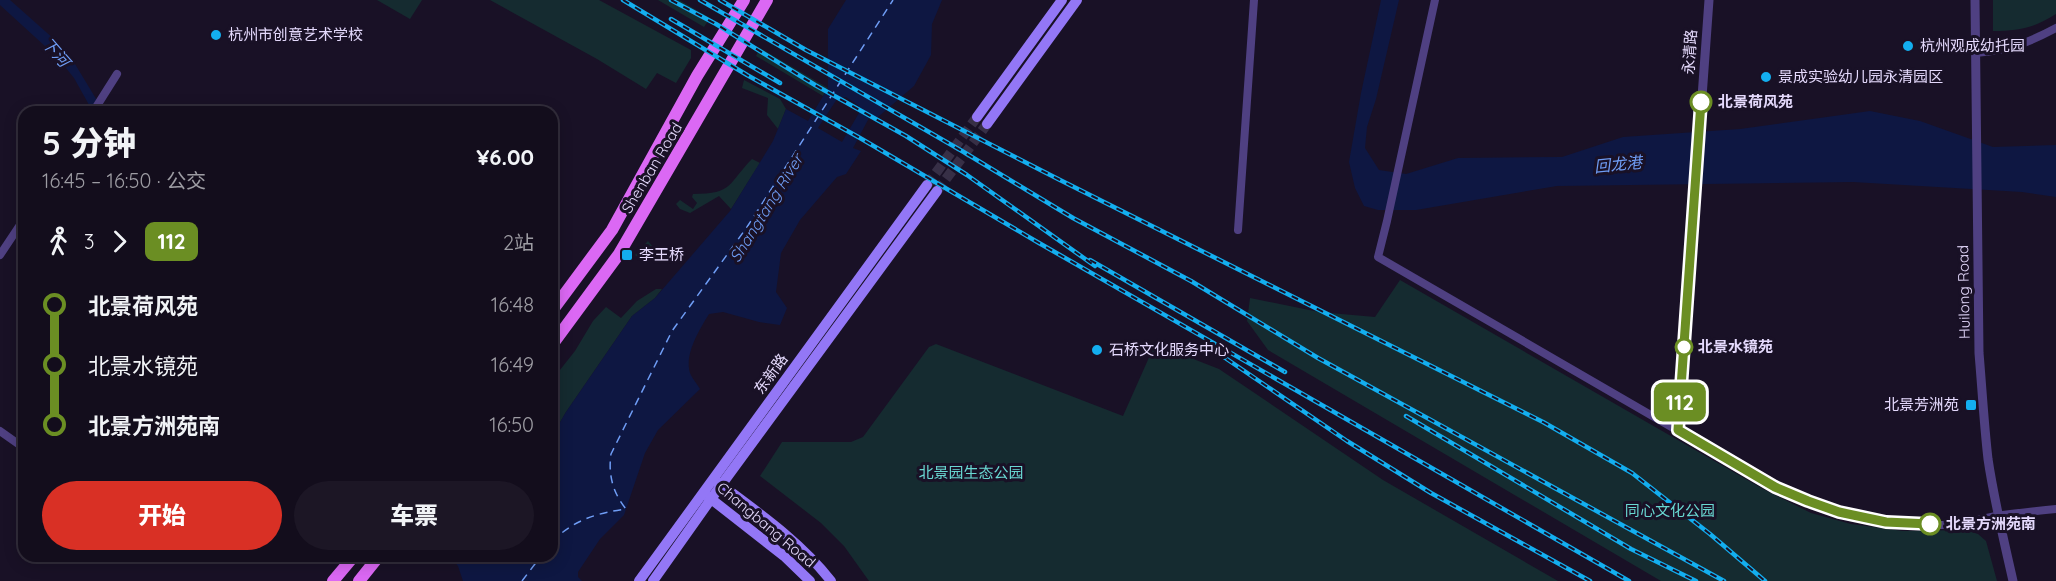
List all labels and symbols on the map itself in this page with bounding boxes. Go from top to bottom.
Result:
place label: 杭州市创意艺术学校 [228,25,363,44]
marker: 杭州市创意艺术学校 [209,28,223,42]
street label: 永清路 [1678,29,1701,75]
water label: 下河 [38,33,76,73]
place label: 杭州观成幼托园 [1920,36,2025,55]
marker: 杭州观成幼托园 [1901,39,1915,53]
place label: 景成实验幼儿园永清园区 [1778,67,1943,86]
marker: 景成实验幼儿园永清园区 [1759,70,1773,84]
marker: 北景荷风苑 [1690,91,1712,113]
place label: 北景荷风苑 [1718,92,1793,111]
street label: Shenban Road [617,119,686,216]
water label: Shangtang River [725,149,808,266]
water label: 回龙港 [1593,151,1645,176]
place label: 李王桥 [639,245,684,264]
street label: Huilong Road [1953,245,1974,339]
marker: 李王桥 [620,248,634,262]
place label: 北景水镜苑 [1698,337,1773,356]
marker: 北景水镜苑 [1675,338,1693,356]
place label: 石桥文化服务中心 [1109,340,1229,359]
marker: 石桥文化服务中心 [1090,343,1104,357]
street label: 东新路 [750,350,792,397]
line badge: 112 [1646,382,1714,422]
place label: 北景芳洲苑 [1884,395,1959,414]
marker: 北景芳洲苑 [1964,398,1978,412]
park label: 北景园生态公园 [918,463,1024,482]
street label: Changbang Road [713,478,820,571]
park label: 同心文化公园 [1625,501,1715,520]
marker: 北景方洲苑南 [1919,513,1941,535]
place label: 北景方洲苑南 [1946,514,2036,533]

